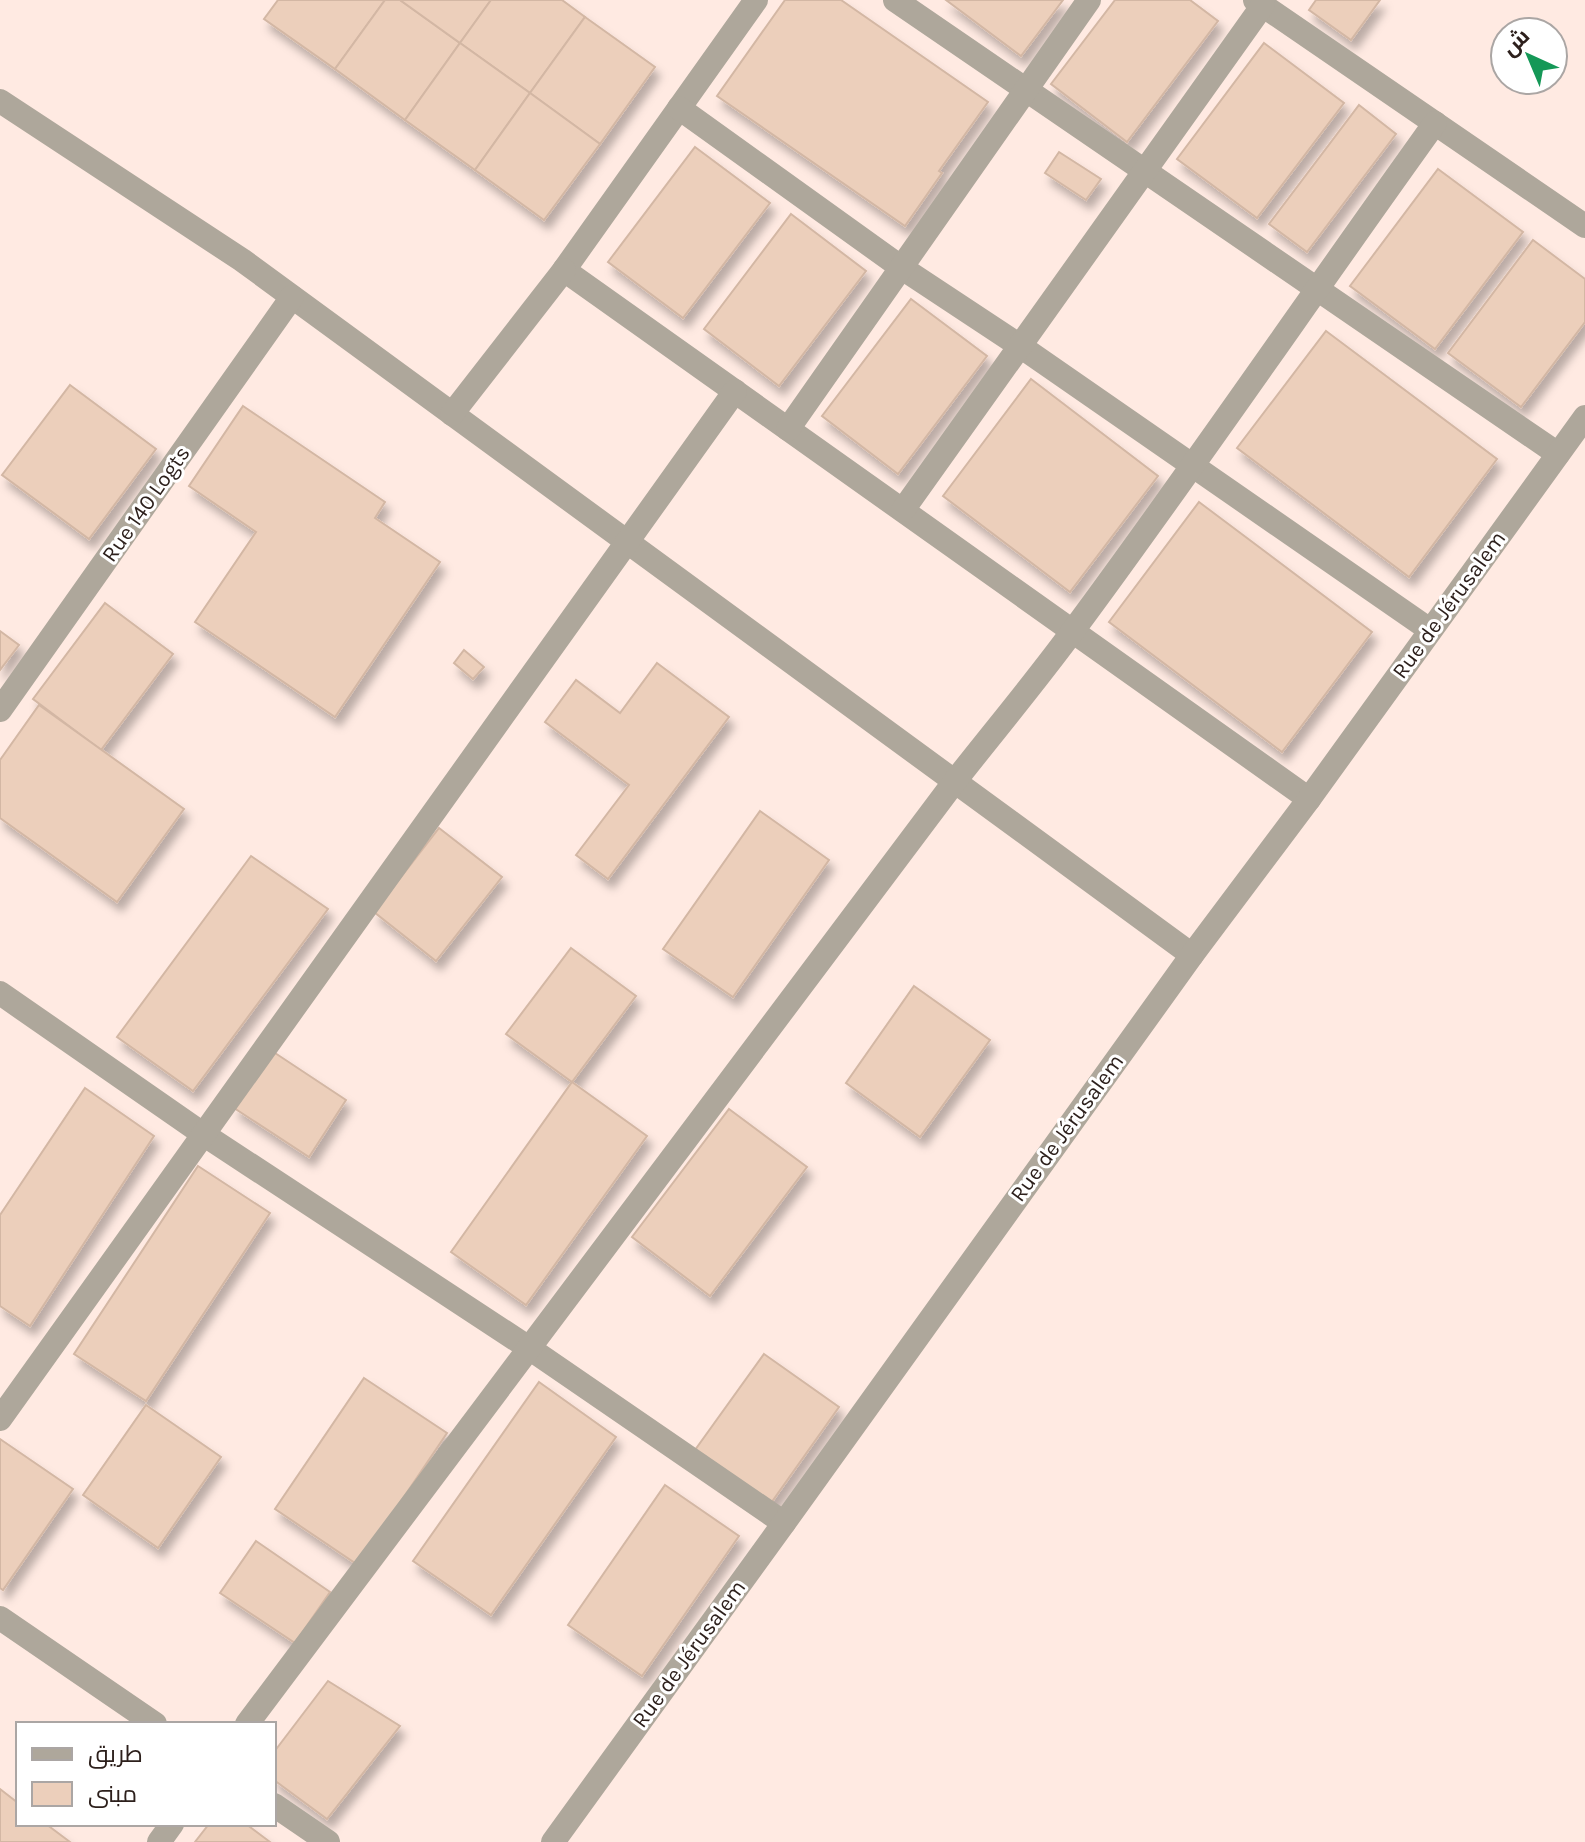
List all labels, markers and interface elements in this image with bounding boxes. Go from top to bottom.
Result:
north arrow [1489,16,1569,96]
text: ش [1497,23,1535,61]
street label: Rue 140 Logts [96,441,196,567]
street label: Rue de Jérusalem [1387,526,1511,684]
street label: Rue de Jérusalem [1005,1049,1129,1207]
street label: Rue de Jérusalem [627,1575,751,1733]
legend [16,1722,276,1826]
text: طريق [88,1740,143,1769]
text: مبنى [88,1780,137,1808]

